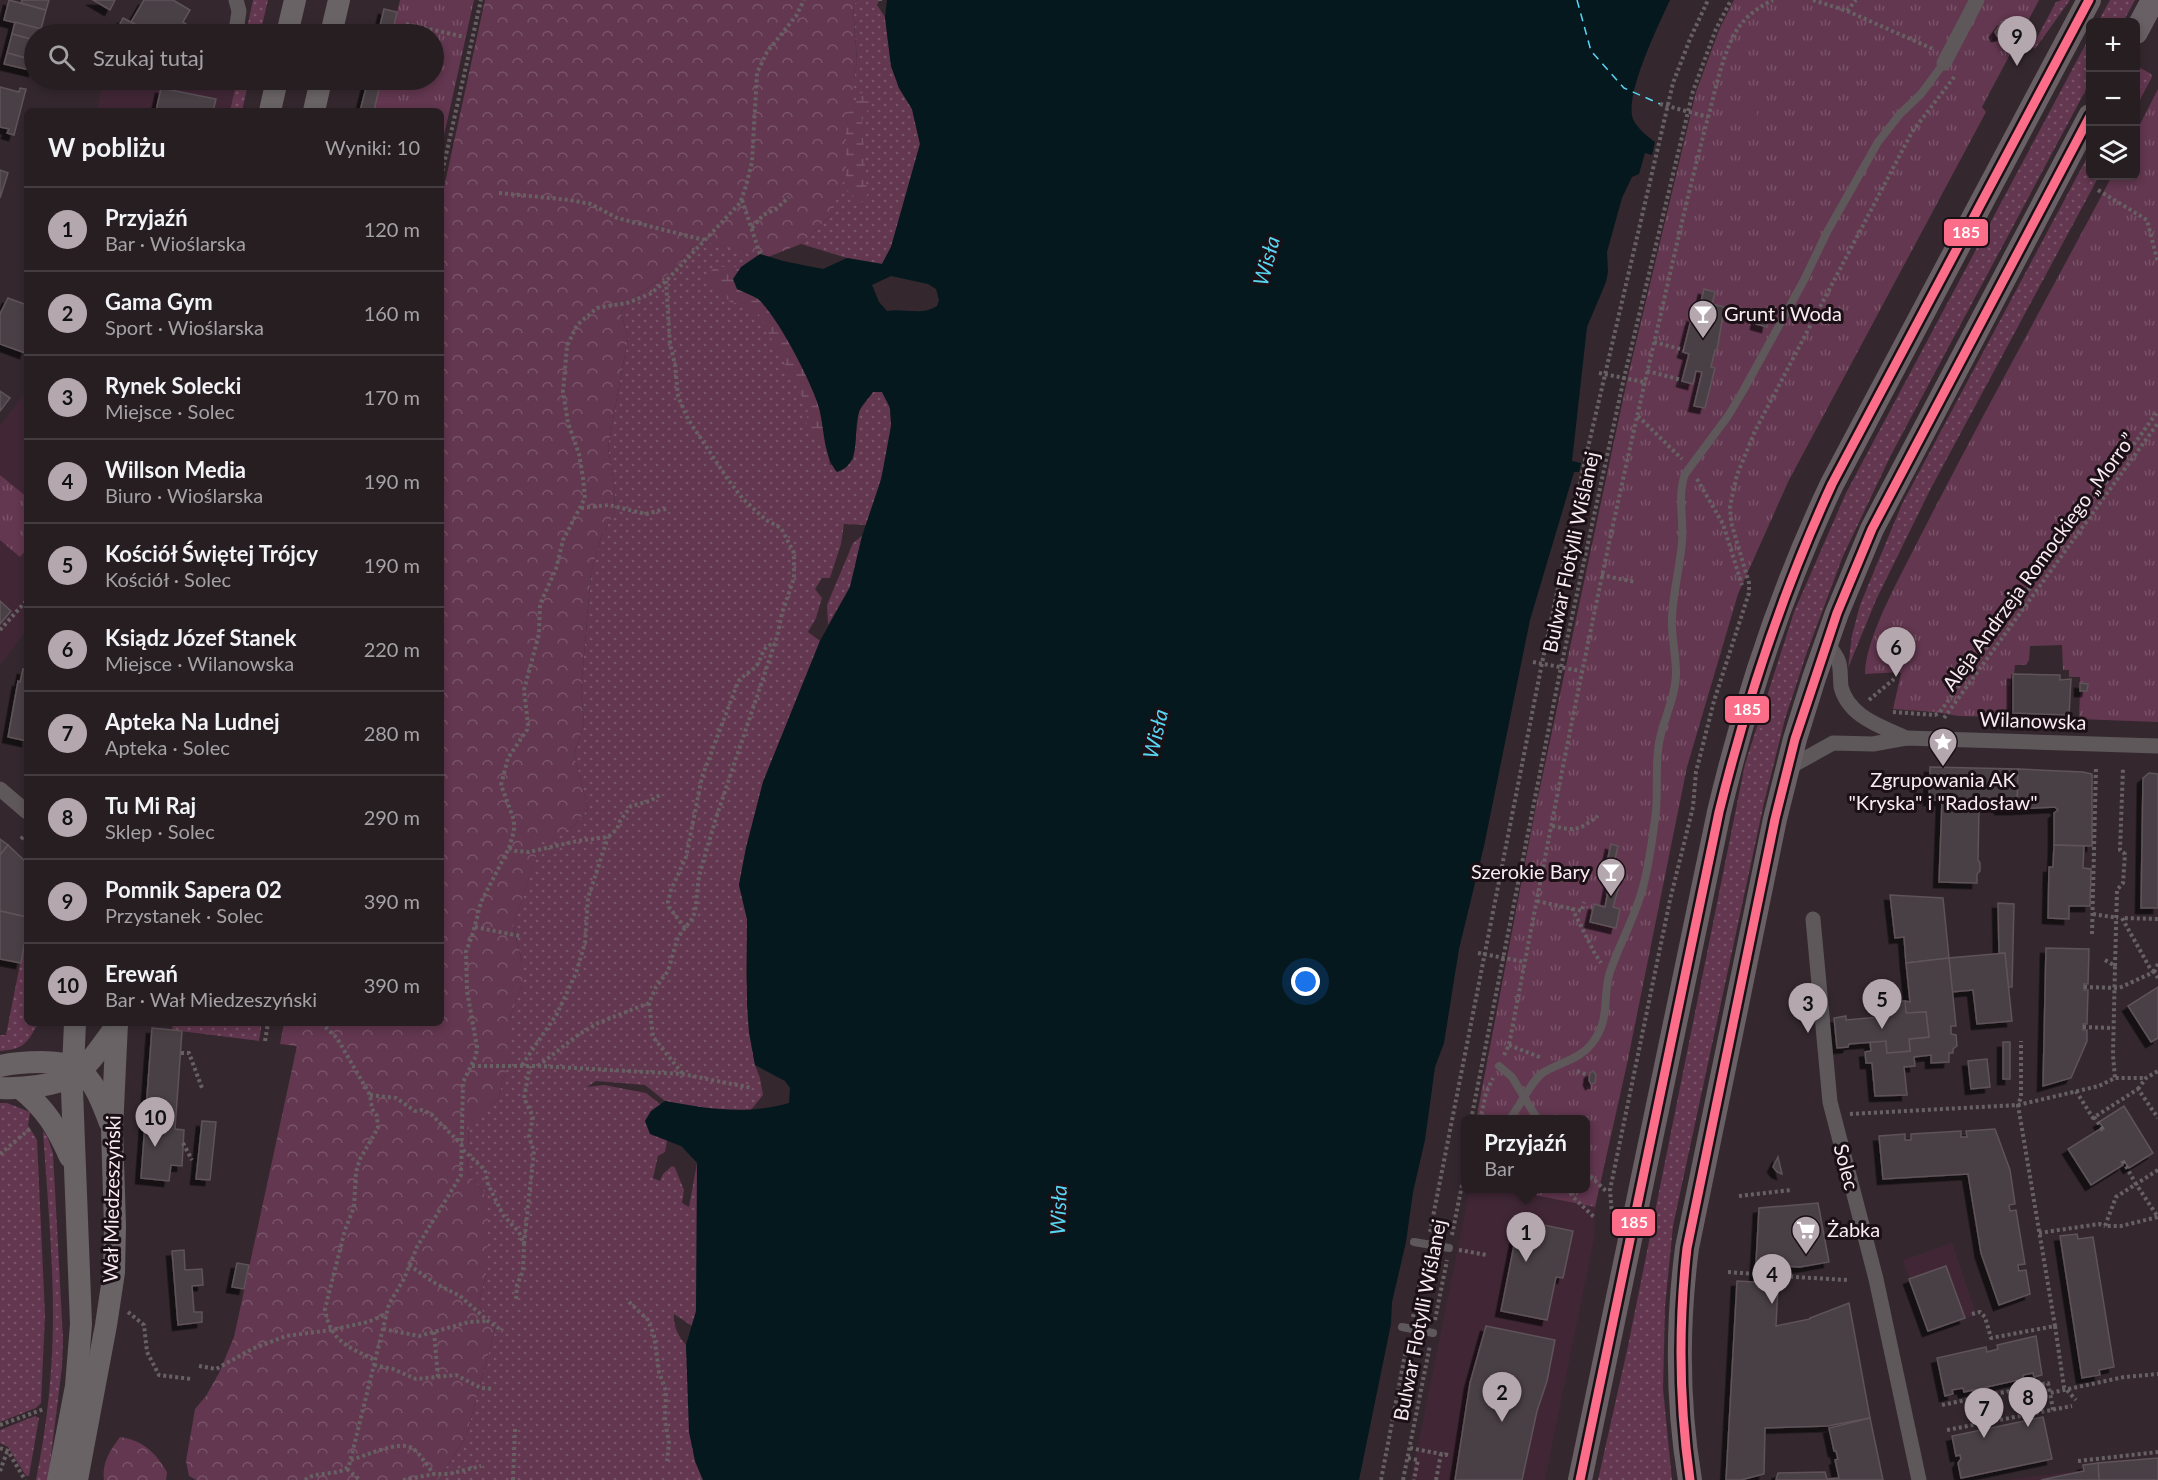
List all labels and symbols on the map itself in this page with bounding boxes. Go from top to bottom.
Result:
pin: 9 [1998,16,2036,66]
line badge: 185 [1943,218,1989,247]
text: 185 [1952,222,1980,241]
water label: Wisła [1247,233,1284,288]
bar icon: Grunt i Woda [1687,298,1719,340]
place label: Grunt i Woda [1724,301,1842,325]
street label: Aleja Andrzeja Romockiego „Morro” [1937,428,2140,695]
street label: Bulwar Flotylli Wiślanej [1537,449,1603,655]
pin: 6 [1876,628,1916,677]
line badge: 185 [1724,695,1770,724]
text: 185 [1733,699,1761,718]
water label: Wisła [1137,706,1172,761]
street label: Wilanowska [1979,706,2087,734]
place icon: Zgrupowania AK "Kryska" i "Radosław" [1927,726,1959,768]
place label: Zgrupowania AK "Kryska" i "Radosław" [1848,767,2038,814]
bar icon: Szerokie Bary [1595,856,1627,898]
place label: Szerokie Bary [1471,859,1591,883]
your location [1291,967,1320,996]
pin: 5 [1862,980,1902,1029]
pin: 3 [1788,984,1828,1033]
pin: 10 [136,1098,174,1147]
street label: Wał Miedzeszyński [98,1115,124,1283]
street label: Solec [1829,1141,1865,1193]
water label: Wisła [1044,1184,1071,1235]
line badge: 185 [1611,1208,1656,1237]
pin: 1 [1506,1212,1546,1262]
text: 185 [1620,1212,1648,1231]
supermarket icon: Żabka [1790,1214,1822,1256]
street label: Bulwar Flotylli Wiślanej [1388,1217,1450,1423]
place label: Żabka [1827,1217,1880,1241]
pin: 4 [1752,1254,1792,1304]
pin: 2 [1482,1372,1522,1422]
pin: 8 [2008,1378,2048,1427]
pin: 7 [1964,1388,2004,1438]

